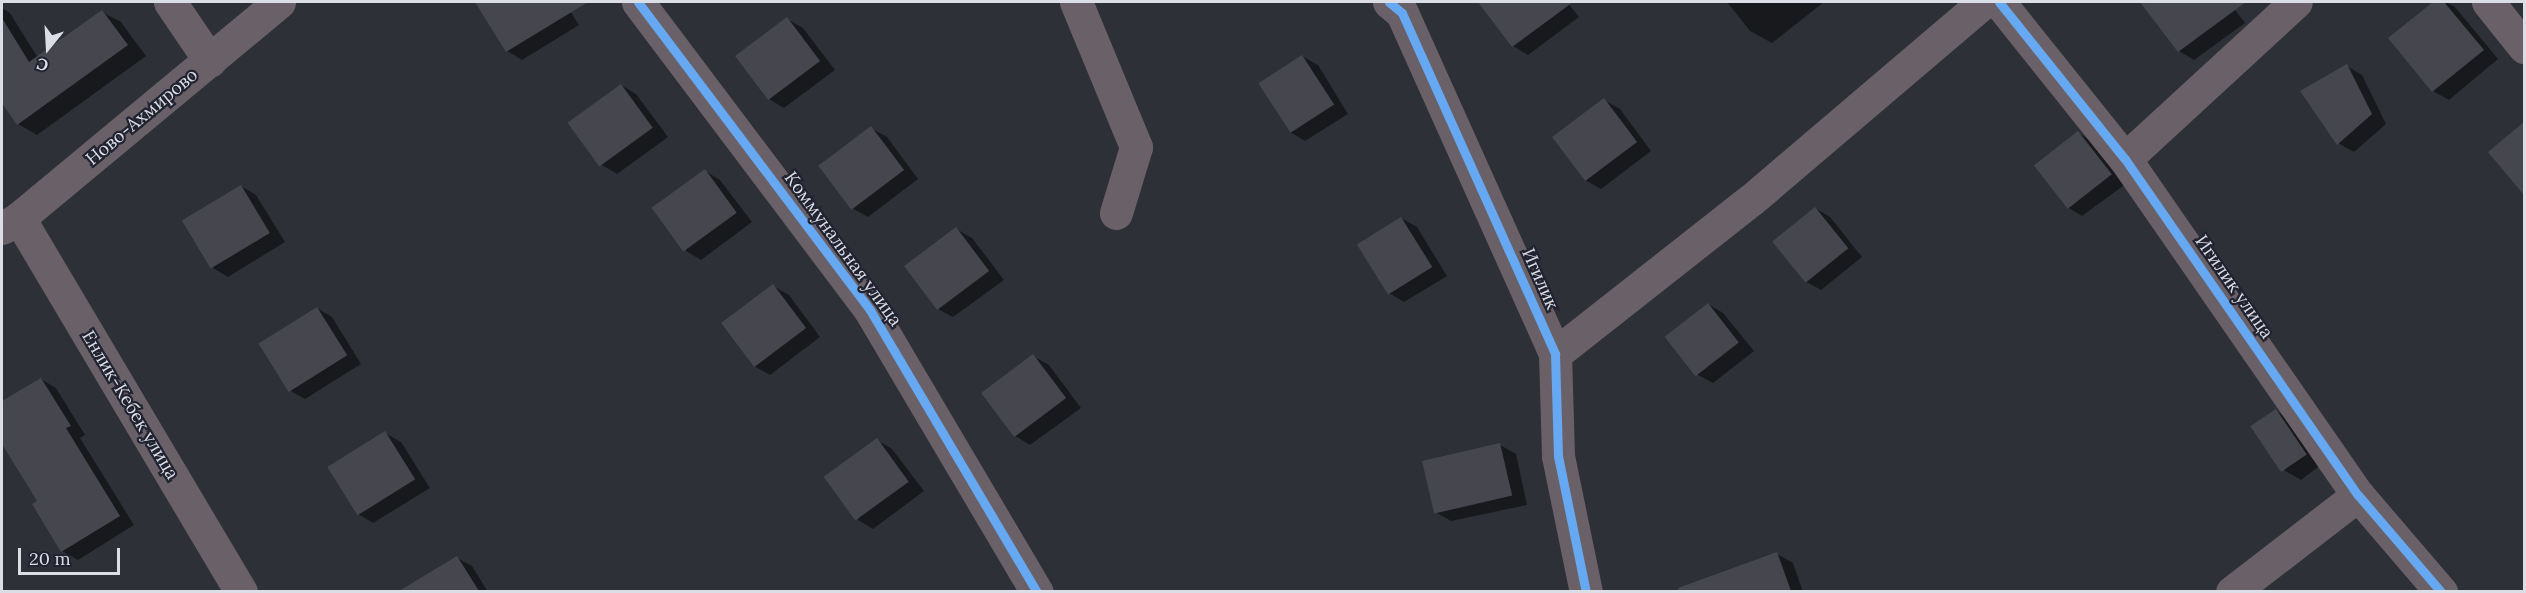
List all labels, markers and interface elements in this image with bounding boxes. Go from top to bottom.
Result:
north arrow [18,18,78,78]
text: С [34,54,51,76]
street label: Ново-Ахмирово [82,64,202,170]
street label: Коммунальная улица [780,168,906,330]
street label: Игилик улица [2190,231,2278,343]
street label: Игилик [1517,245,1563,313]
street label: Енлик-Кебек улица [77,327,183,483]
scale bar [21,536,123,574]
text: 20 m [29,547,71,570]

